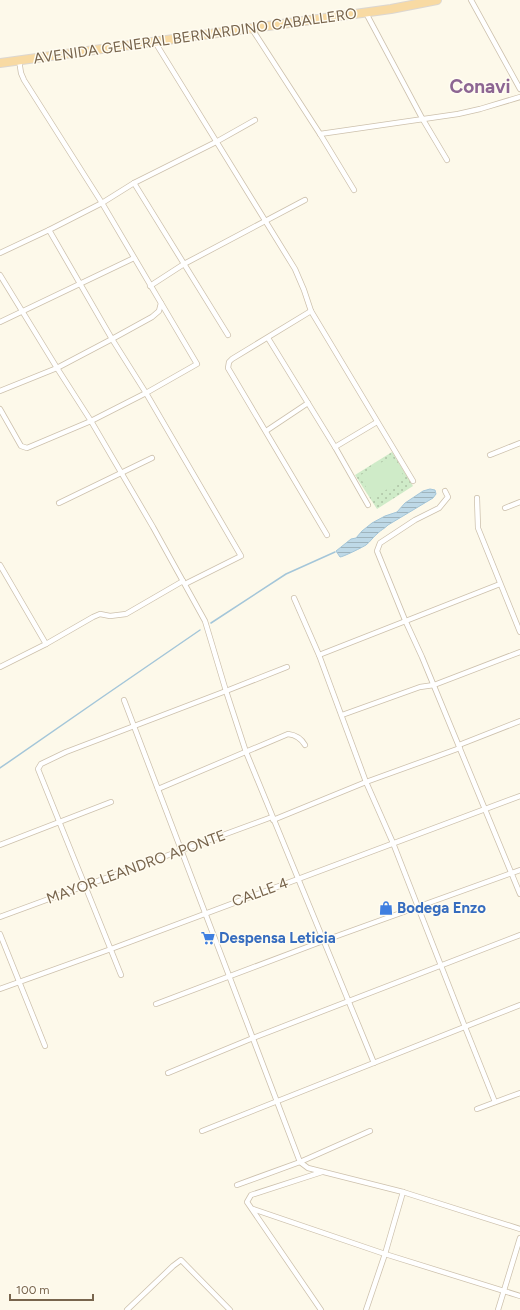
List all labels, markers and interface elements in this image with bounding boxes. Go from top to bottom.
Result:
street label: AVENIDA GENERAL BERNARDINO CABALLERO [32,4,358,68]
district label: Conavi [449,75,511,98]
street label: MAYOR LEANDRO APONTE [44,826,228,908]
street label: CALLE 4 [229,874,291,910]
place label: Bodega Enzo [397,899,486,917]
shop icon: Bodega Enzo [378,900,394,916]
place label: Despensa Leticia [219,929,336,947]
supermarket icon: Despensa Leticia [200,930,216,946]
scale bar [10,1276,93,1302]
text: 100 m [16,1283,50,1297]

